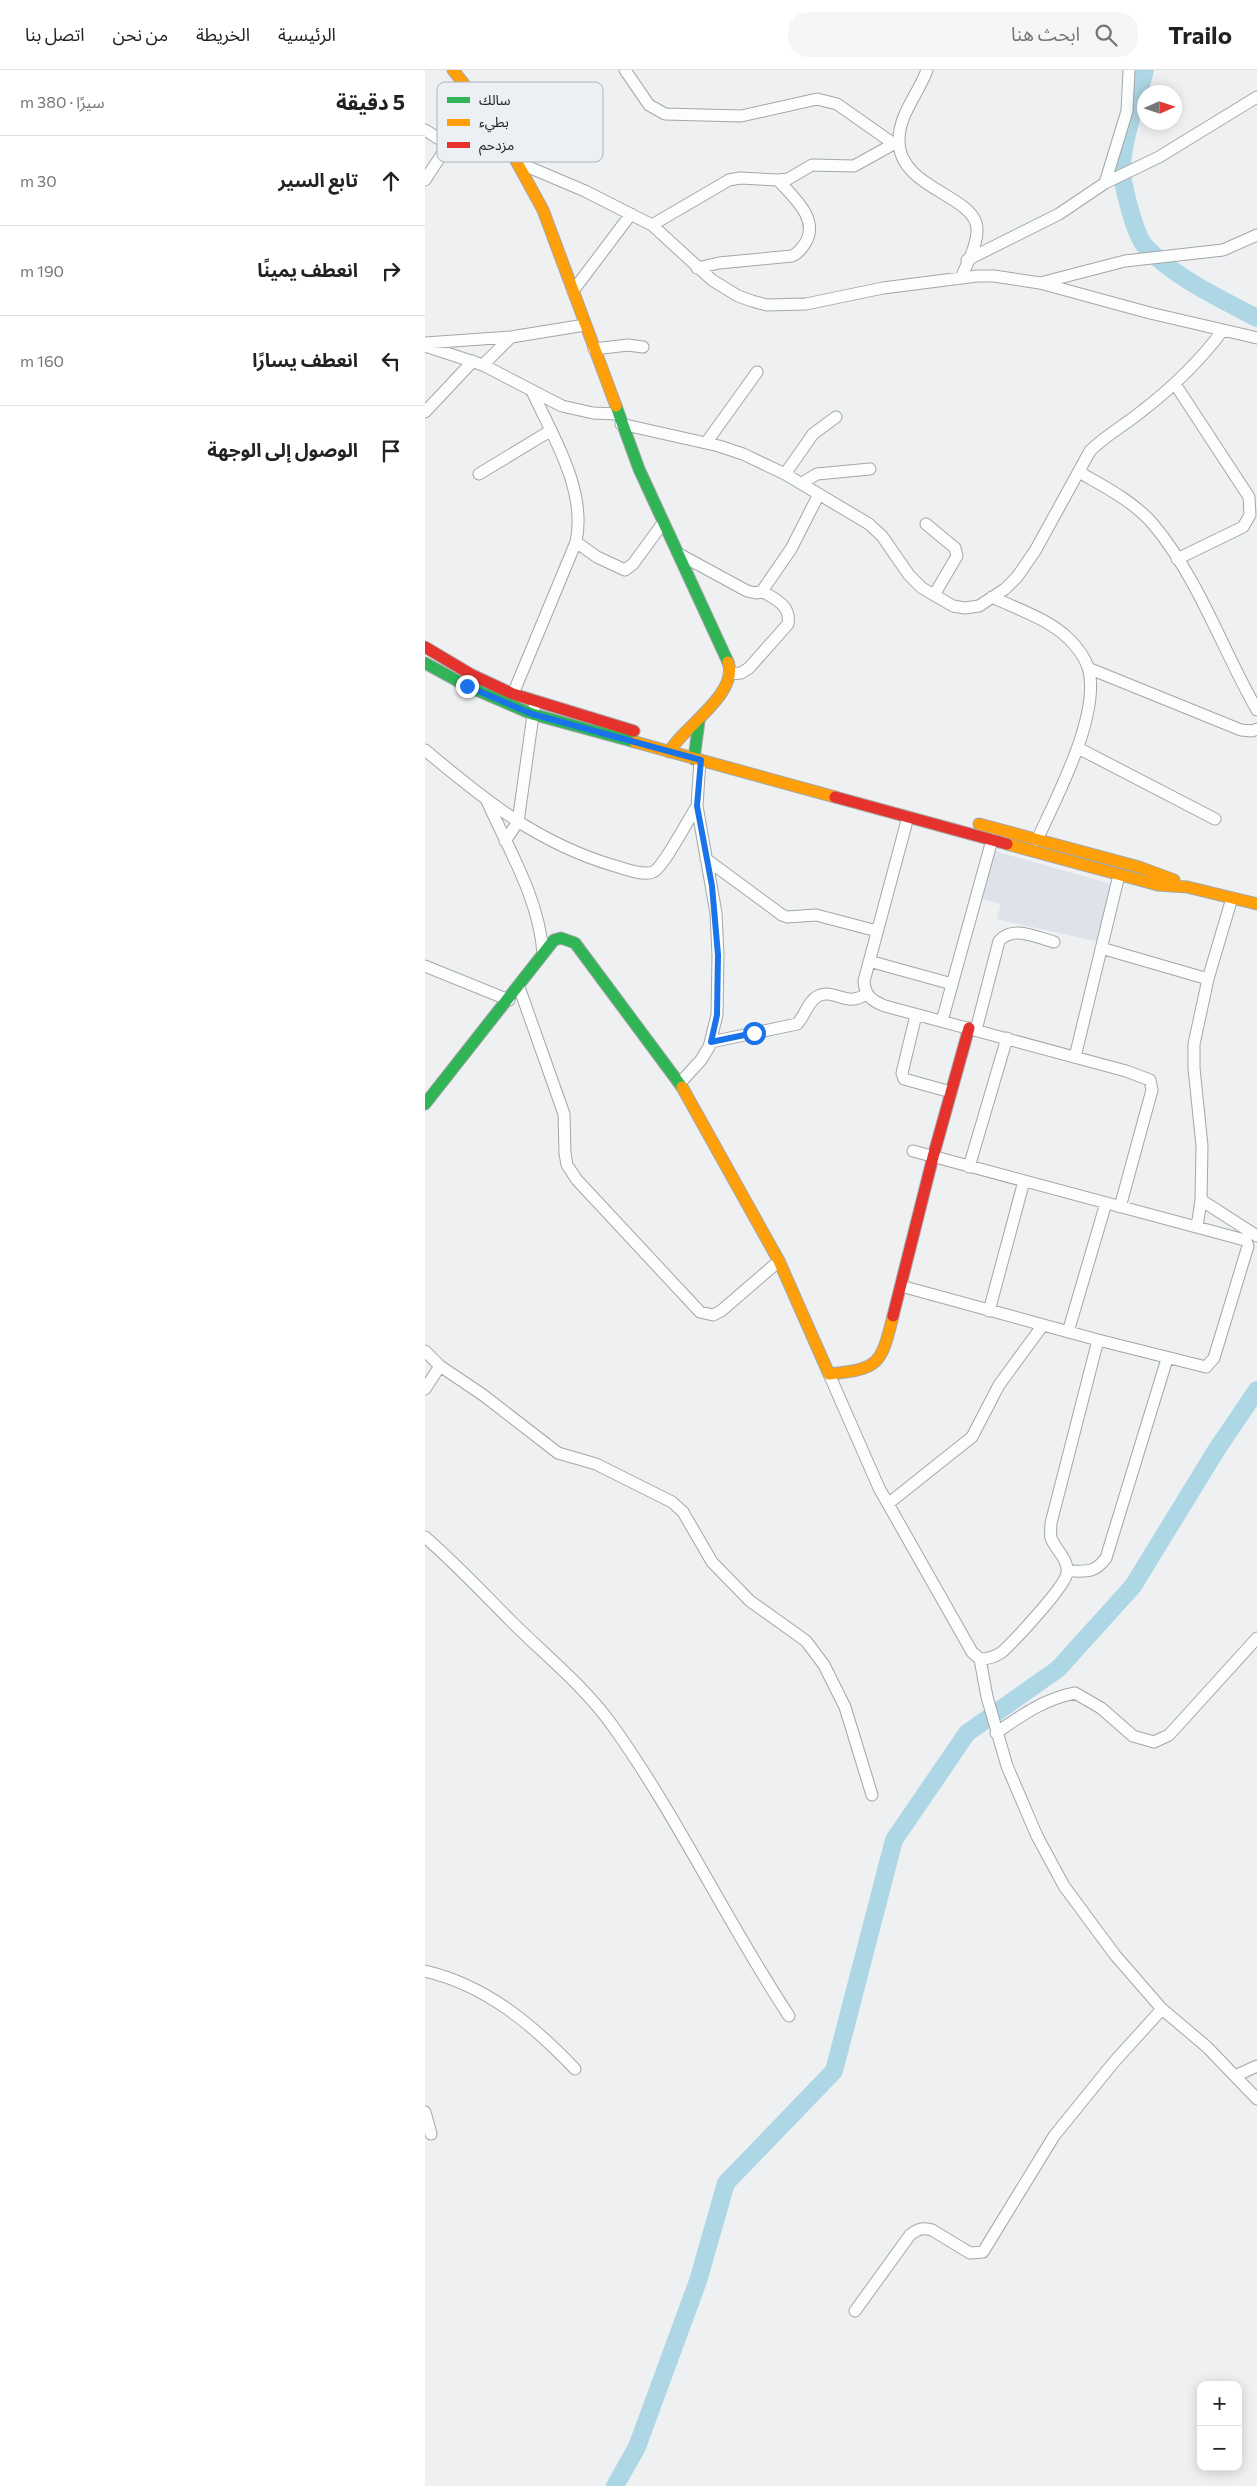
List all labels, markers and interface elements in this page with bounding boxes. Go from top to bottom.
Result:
search box [788,12,1138,57]
text: Trailo [1168,20,1232,49]
icon: search [1092,21,1120,49]
text: ابحث هنا [1011,22,1080,45]
text: اتصل بنا [25,23,85,45]
text: من نحن [113,23,168,45]
text: الخريطة [196,23,250,45]
text: الرئيسية [278,23,336,45]
legend [437,82,603,162]
north arrow [1137,85,1182,130]
text: 5 دقيقة [336,89,405,114]
text: سالك [479,91,511,108]
text: سيرًا · 380 m [20,92,105,111]
text: بطيء [479,113,509,133]
text: مزدحم [479,136,514,156]
icon: ahead [377,167,405,195]
text: تابع السير [278,168,358,191]
text: 30 m [20,171,57,190]
icon: right [377,257,405,285]
text: انعطف يمينًا [257,258,358,281]
text: 190 m [20,261,64,280]
icon: left [377,347,405,375]
text: انعطف يسارًا [252,348,358,371]
text: 160 m [20,351,64,370]
icon: arrive [377,437,405,465]
text: الوصول إلى الوجهة [207,438,358,461]
route end [456,675,479,698]
route start [743,1022,766,1045]
map controls [1197,2381,1242,2471]
button: + [1197,2381,1242,2426]
button: − [1197,2426,1242,2471]

